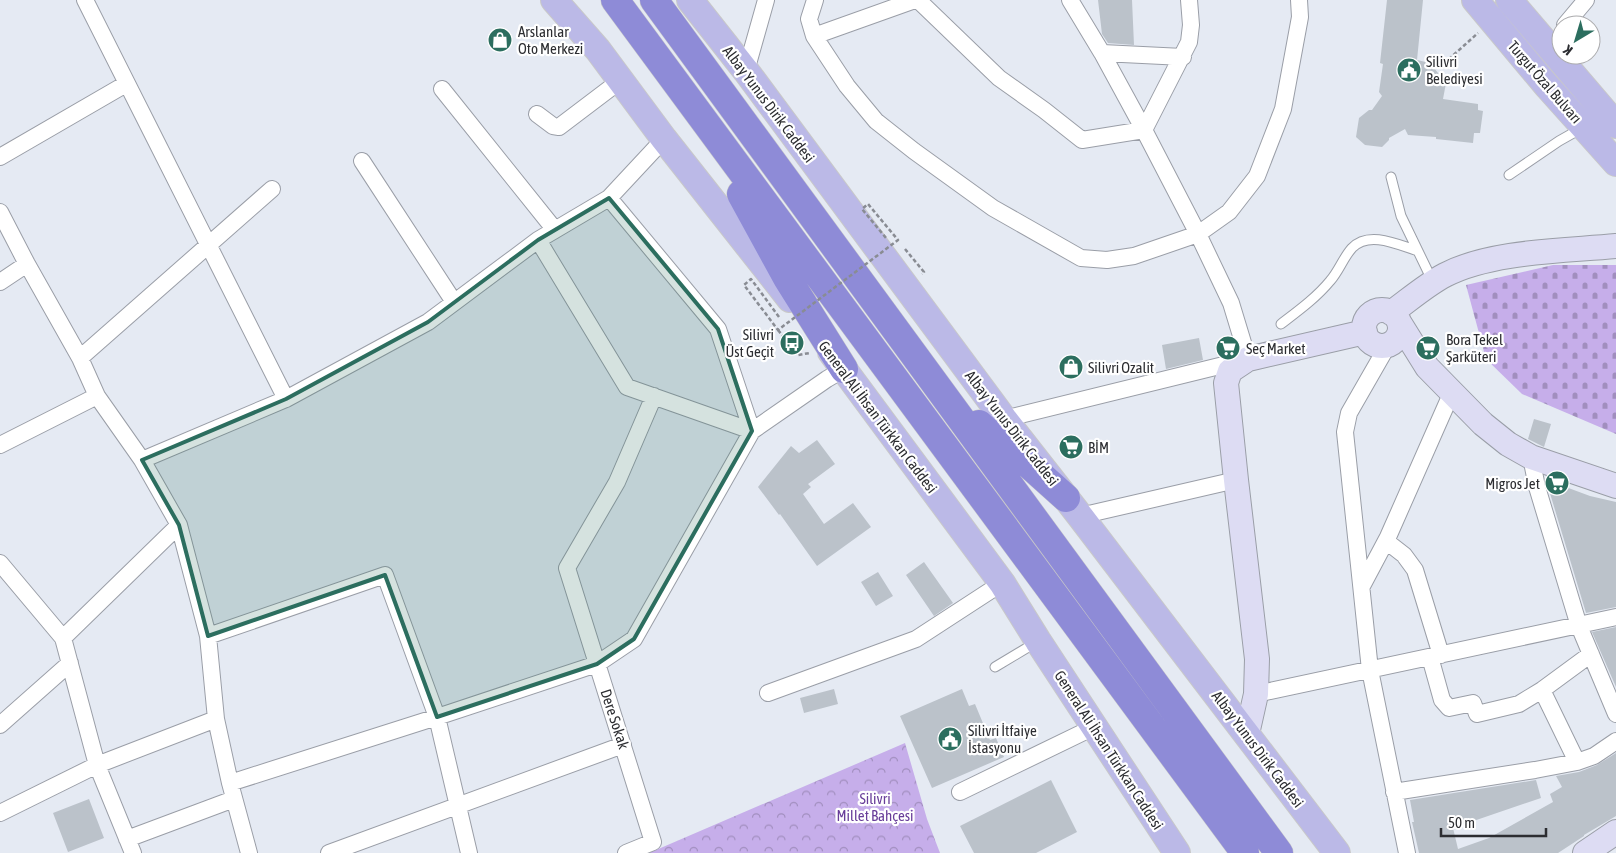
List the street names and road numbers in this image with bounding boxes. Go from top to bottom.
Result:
street label: Turgut Özal Bulvarı [1505,37,1585,127]
street label: Albay Yunus Dirik Caddesi [720,42,818,166]
street label: General Ali İhsan Türkkan Caddesi [815,338,941,496]
street label: Albay Yunus Dirik Caddesi [962,367,1062,489]
street label: General Ali İhsan Türkkan Caddesi [1051,667,1167,833]
street label: Dere Sokak [597,687,633,751]
street label: Albay Yunus Dirik Caddesi [1209,687,1307,811]

